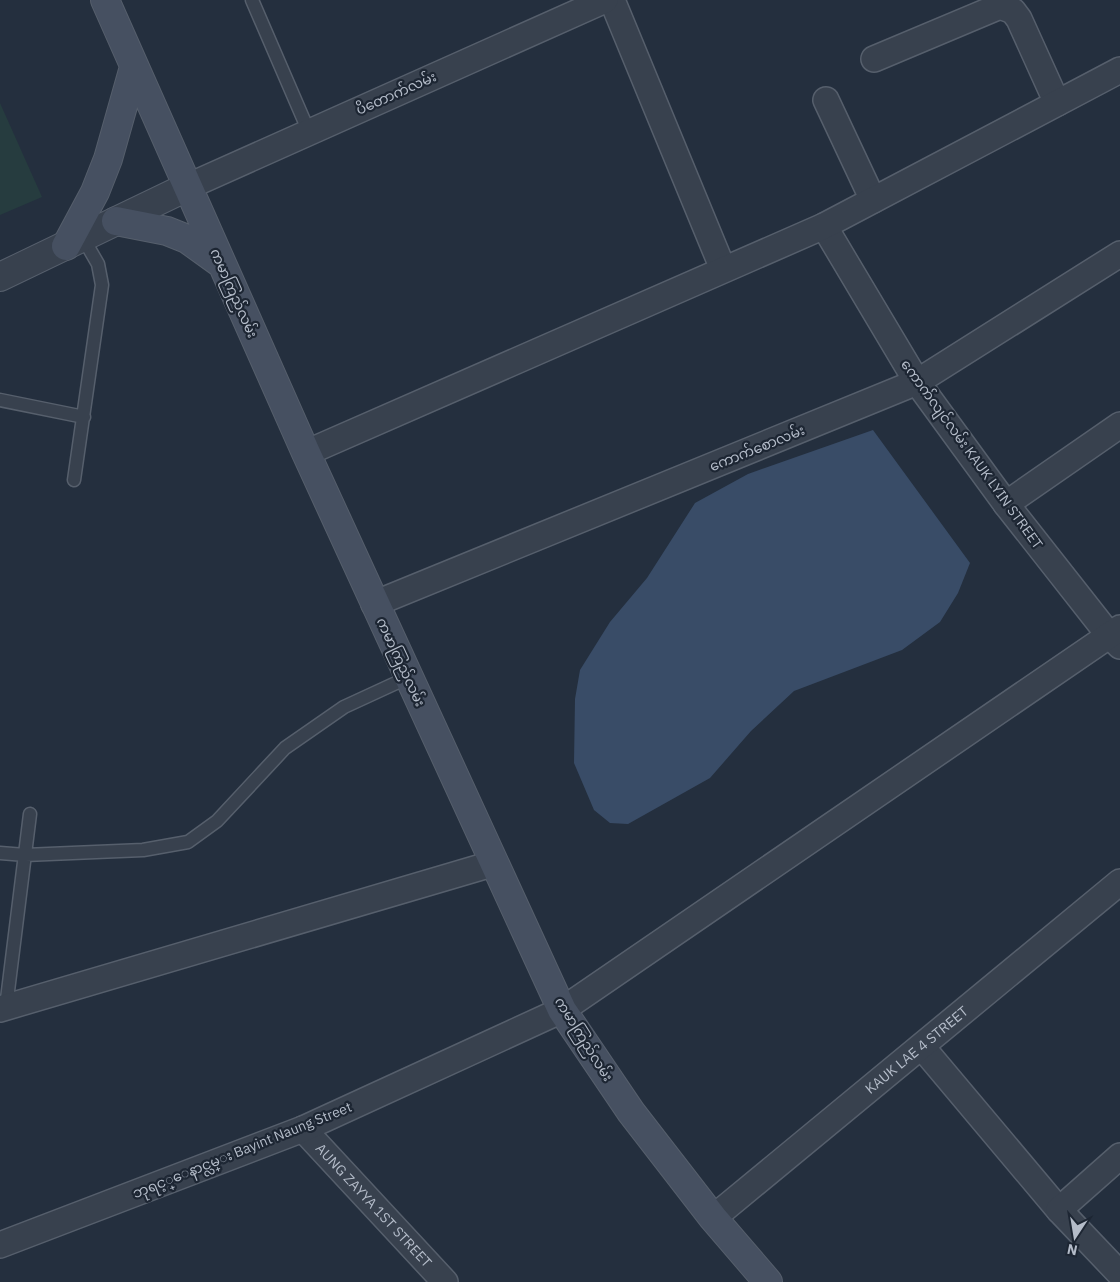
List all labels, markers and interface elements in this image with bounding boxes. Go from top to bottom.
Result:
street label: ပိတောက်လမ်း [353,66,439,119]
street label: ကမာကြည်လမ်း [203,245,263,342]
street label: ကောက်လျင်လမ်း KAUK LYIN STREET [895,355,1048,554]
street label: ကောက်စောလမ်း [706,420,807,475]
street label: ကမာကြည်လမ်း [370,614,430,711]
street label: ကမာကြည်လမ်း [548,993,618,1086]
street label: KAUK LAE 4 STREET [861,1002,972,1098]
street label: ဘုရင့္ေနာင္လမ္း Bayint Naung Street [130,1098,355,1205]
street label: AUNG ZAYYA 1ST STREET [312,1139,436,1271]
north arrow [1050,1212,1100,1262]
text: N [1065,1240,1079,1260]

